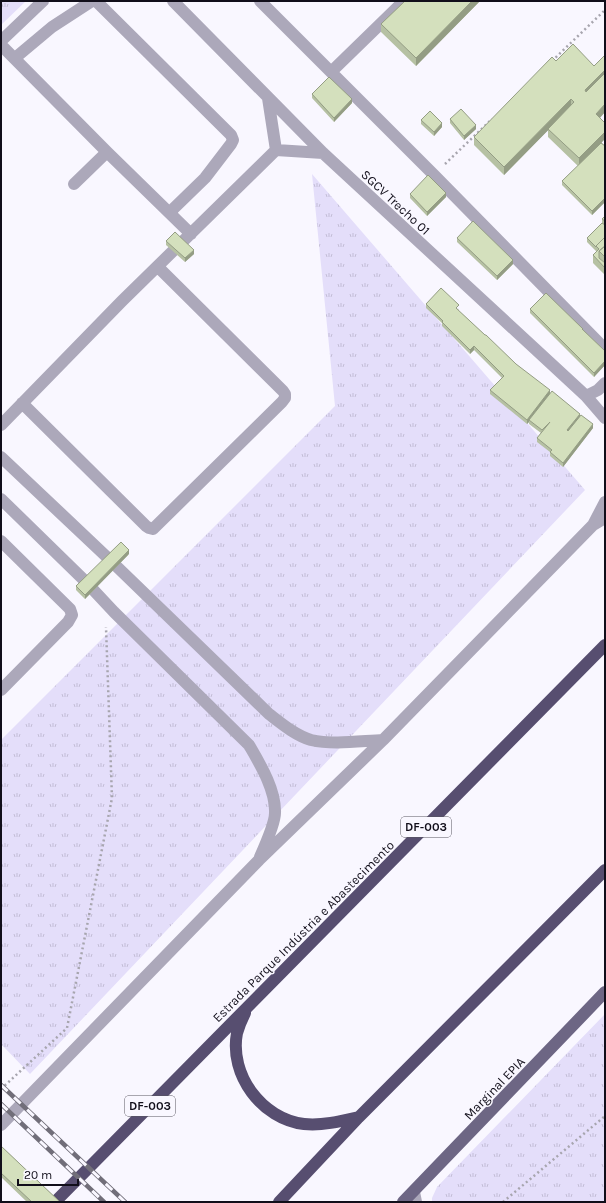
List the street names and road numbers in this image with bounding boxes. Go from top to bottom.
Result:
street label: SGCV Trecho 01 [358,167,433,238]
road number: DF-003 [401,817,451,837]
street label: Estrada Parque Indústria e Abastecimento [210,838,398,1026]
street label: Marginal EPIA [461,1054,528,1123]
road number: DF-003 [125,1096,175,1116]

